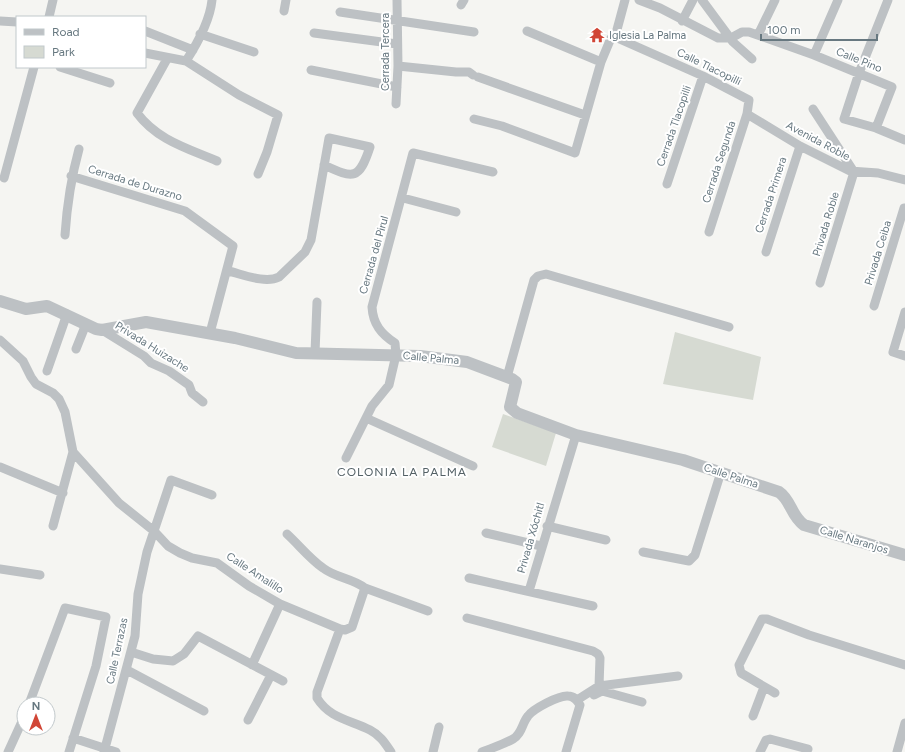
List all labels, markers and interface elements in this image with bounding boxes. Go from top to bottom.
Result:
street label: Cerrada Tercera [379,13,392,91]
legend [16,16,146,68]
scale bar [761,16,877,42]
text: 100 m [767,23,801,37]
text: Road [52,25,80,39]
temple icon: Iglesia La Palma [588,26,606,44]
place label: Iglesia La Palma [609,29,686,42]
text: Park [52,45,75,59]
street label: Calle Pino [834,45,884,75]
street label: Calle Tlacopilli [675,46,743,88]
street label: Cerrada Tlacopilli [654,84,694,168]
street label: Cerrada Segunda [700,119,738,205]
street label: Avenida Roble [784,119,852,163]
street label: Cerrada Primera [753,155,789,235]
street label: Cerrada de Durazno [86,162,184,204]
street label: Privada Roble [810,190,842,258]
street label: Cerrada del Pirul [357,214,391,296]
street label: Privada Ceiba [862,219,894,287]
street label: Privada Huizache [113,319,191,375]
street label: Calle Palma [402,349,460,367]
street label: Calle Palma [702,461,760,491]
district label: COLONIA LA PALMA [337,465,467,479]
street label: Privada Xóchitl [515,501,547,575]
street label: Calle Naranjos [818,523,890,557]
street label: Calle Amalillo [224,550,286,596]
street label: Calle Terrazas [104,617,130,685]
north arrow [16,696,56,736]
text: N [32,700,40,713]

